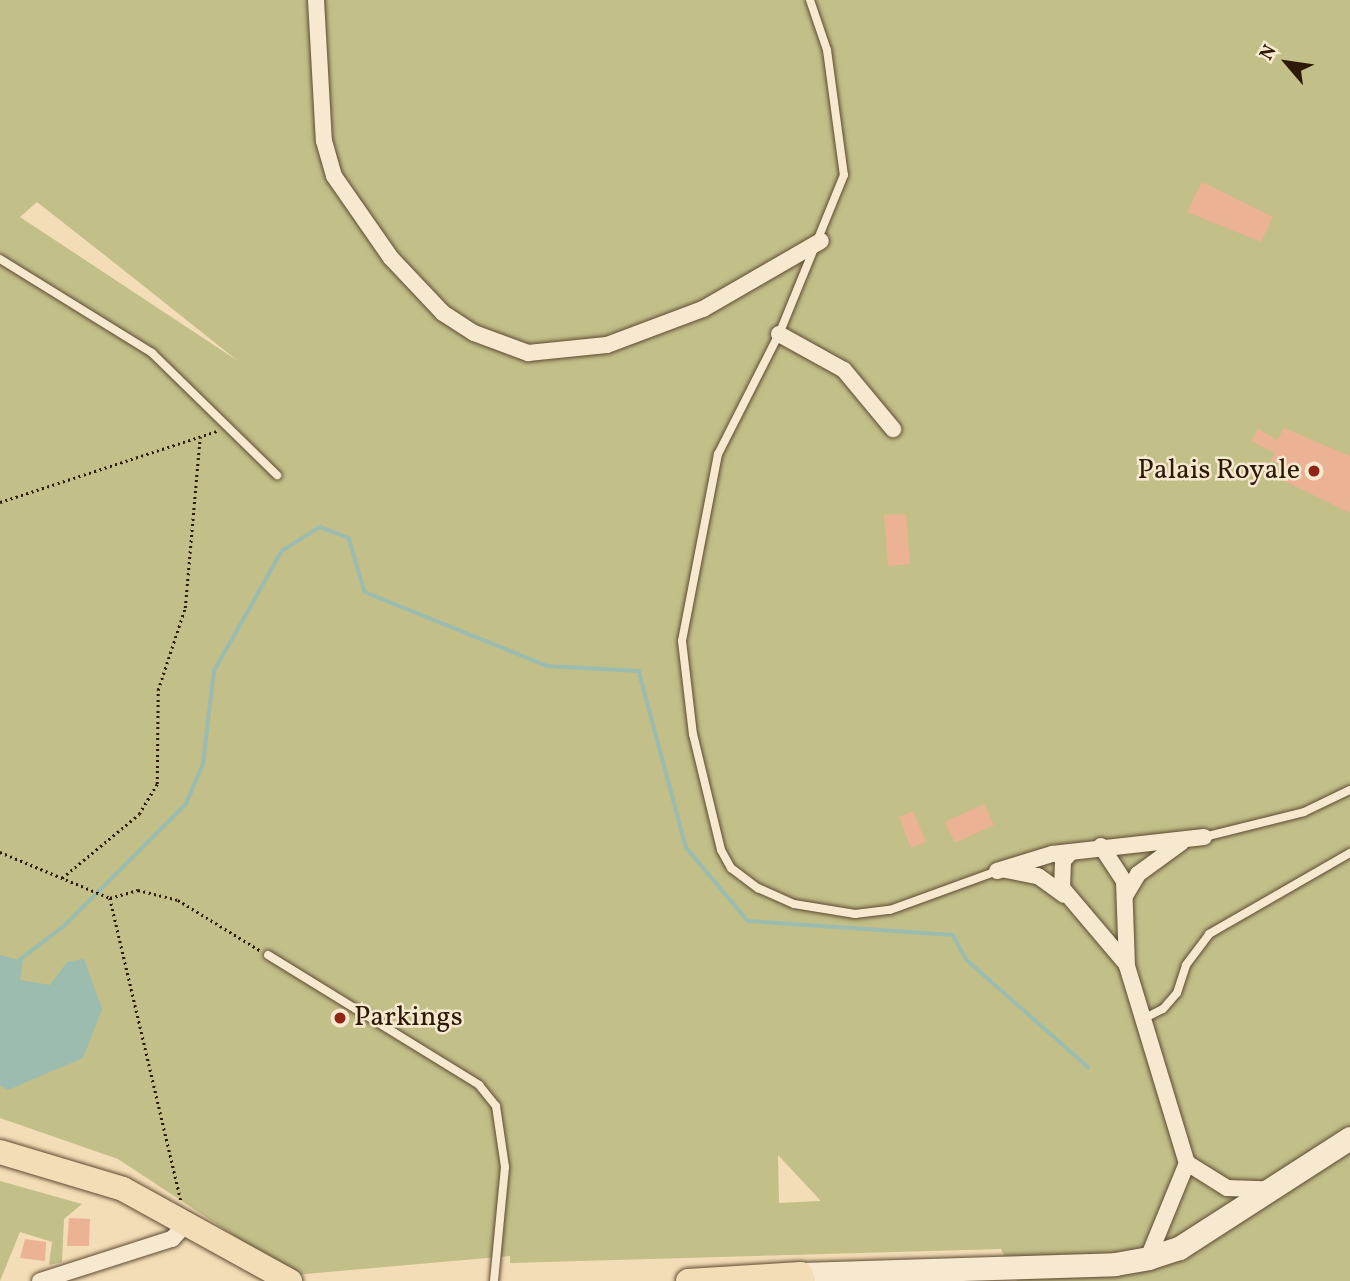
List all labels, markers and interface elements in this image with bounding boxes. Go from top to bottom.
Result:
north arrow [1252,28,1322,98]
text: N [1254,40,1283,65]
place label: Palais Royale [1138,454,1300,488]
marker: Palais Royale [1306,463,1322,479]
place label: Parkings [354,1001,463,1035]
marker: Parkings [332,1010,348,1026]

